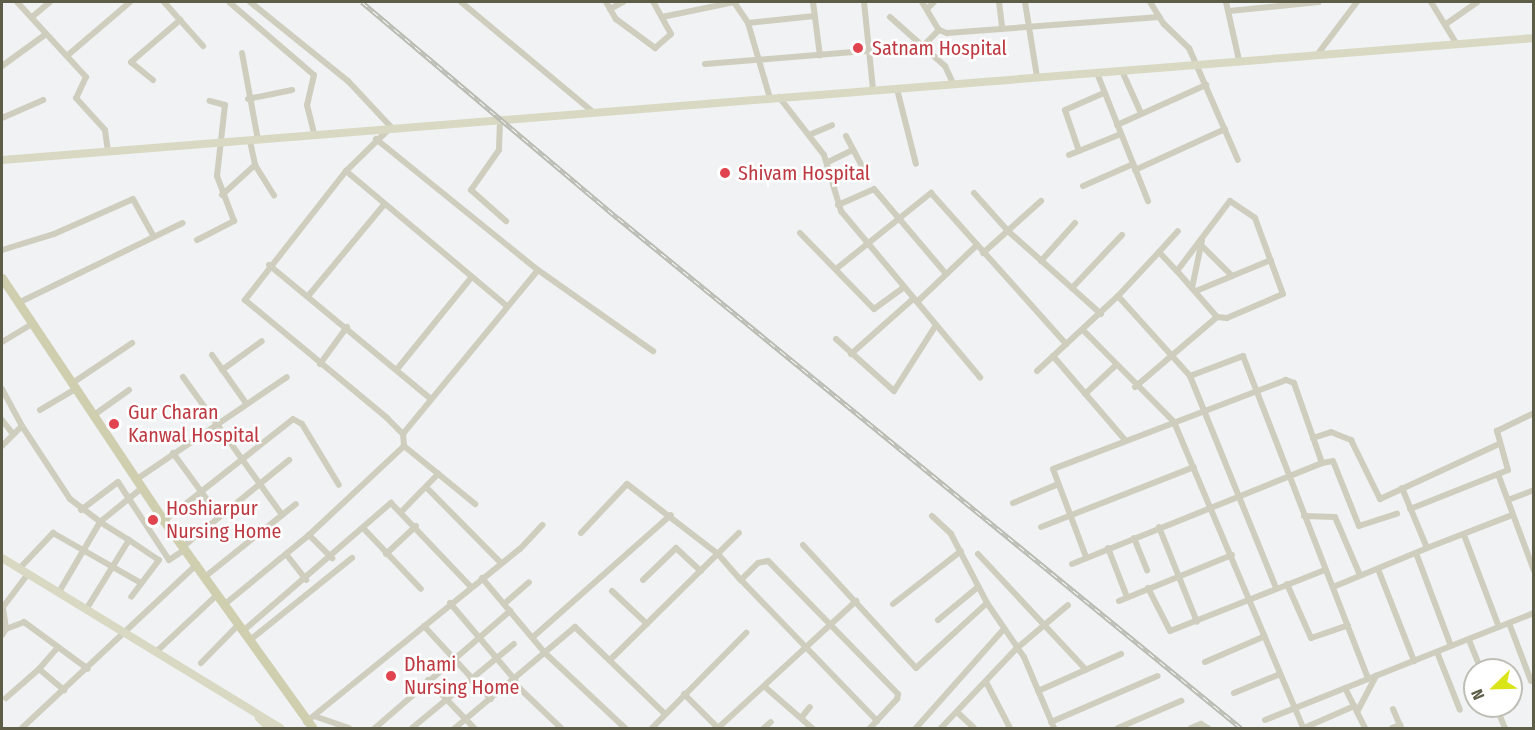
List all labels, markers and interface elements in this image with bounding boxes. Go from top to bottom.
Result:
place label: Satnam Hospital [872,36,1007,60]
marker: Satnam Hospital [849,39,867,57]
place label: Shivam Hospital [738,161,870,185]
marker: Shivam Hospital [716,164,734,182]
place label: Gur Charan Kanwal Hospital [128,400,259,447]
marker: Gur Charan Kanwal Hospital [105,415,123,433]
place label: Hoshiarpur Nursing Home [166,496,281,543]
marker: Hoshiarpur Nursing Home [144,511,162,529]
place label: Dhami Nursing Home [404,652,519,699]
north arrow [1463,658,1523,718]
marker: Dhami Nursing Home [382,667,400,685]
text: N [1467,686,1488,703]

